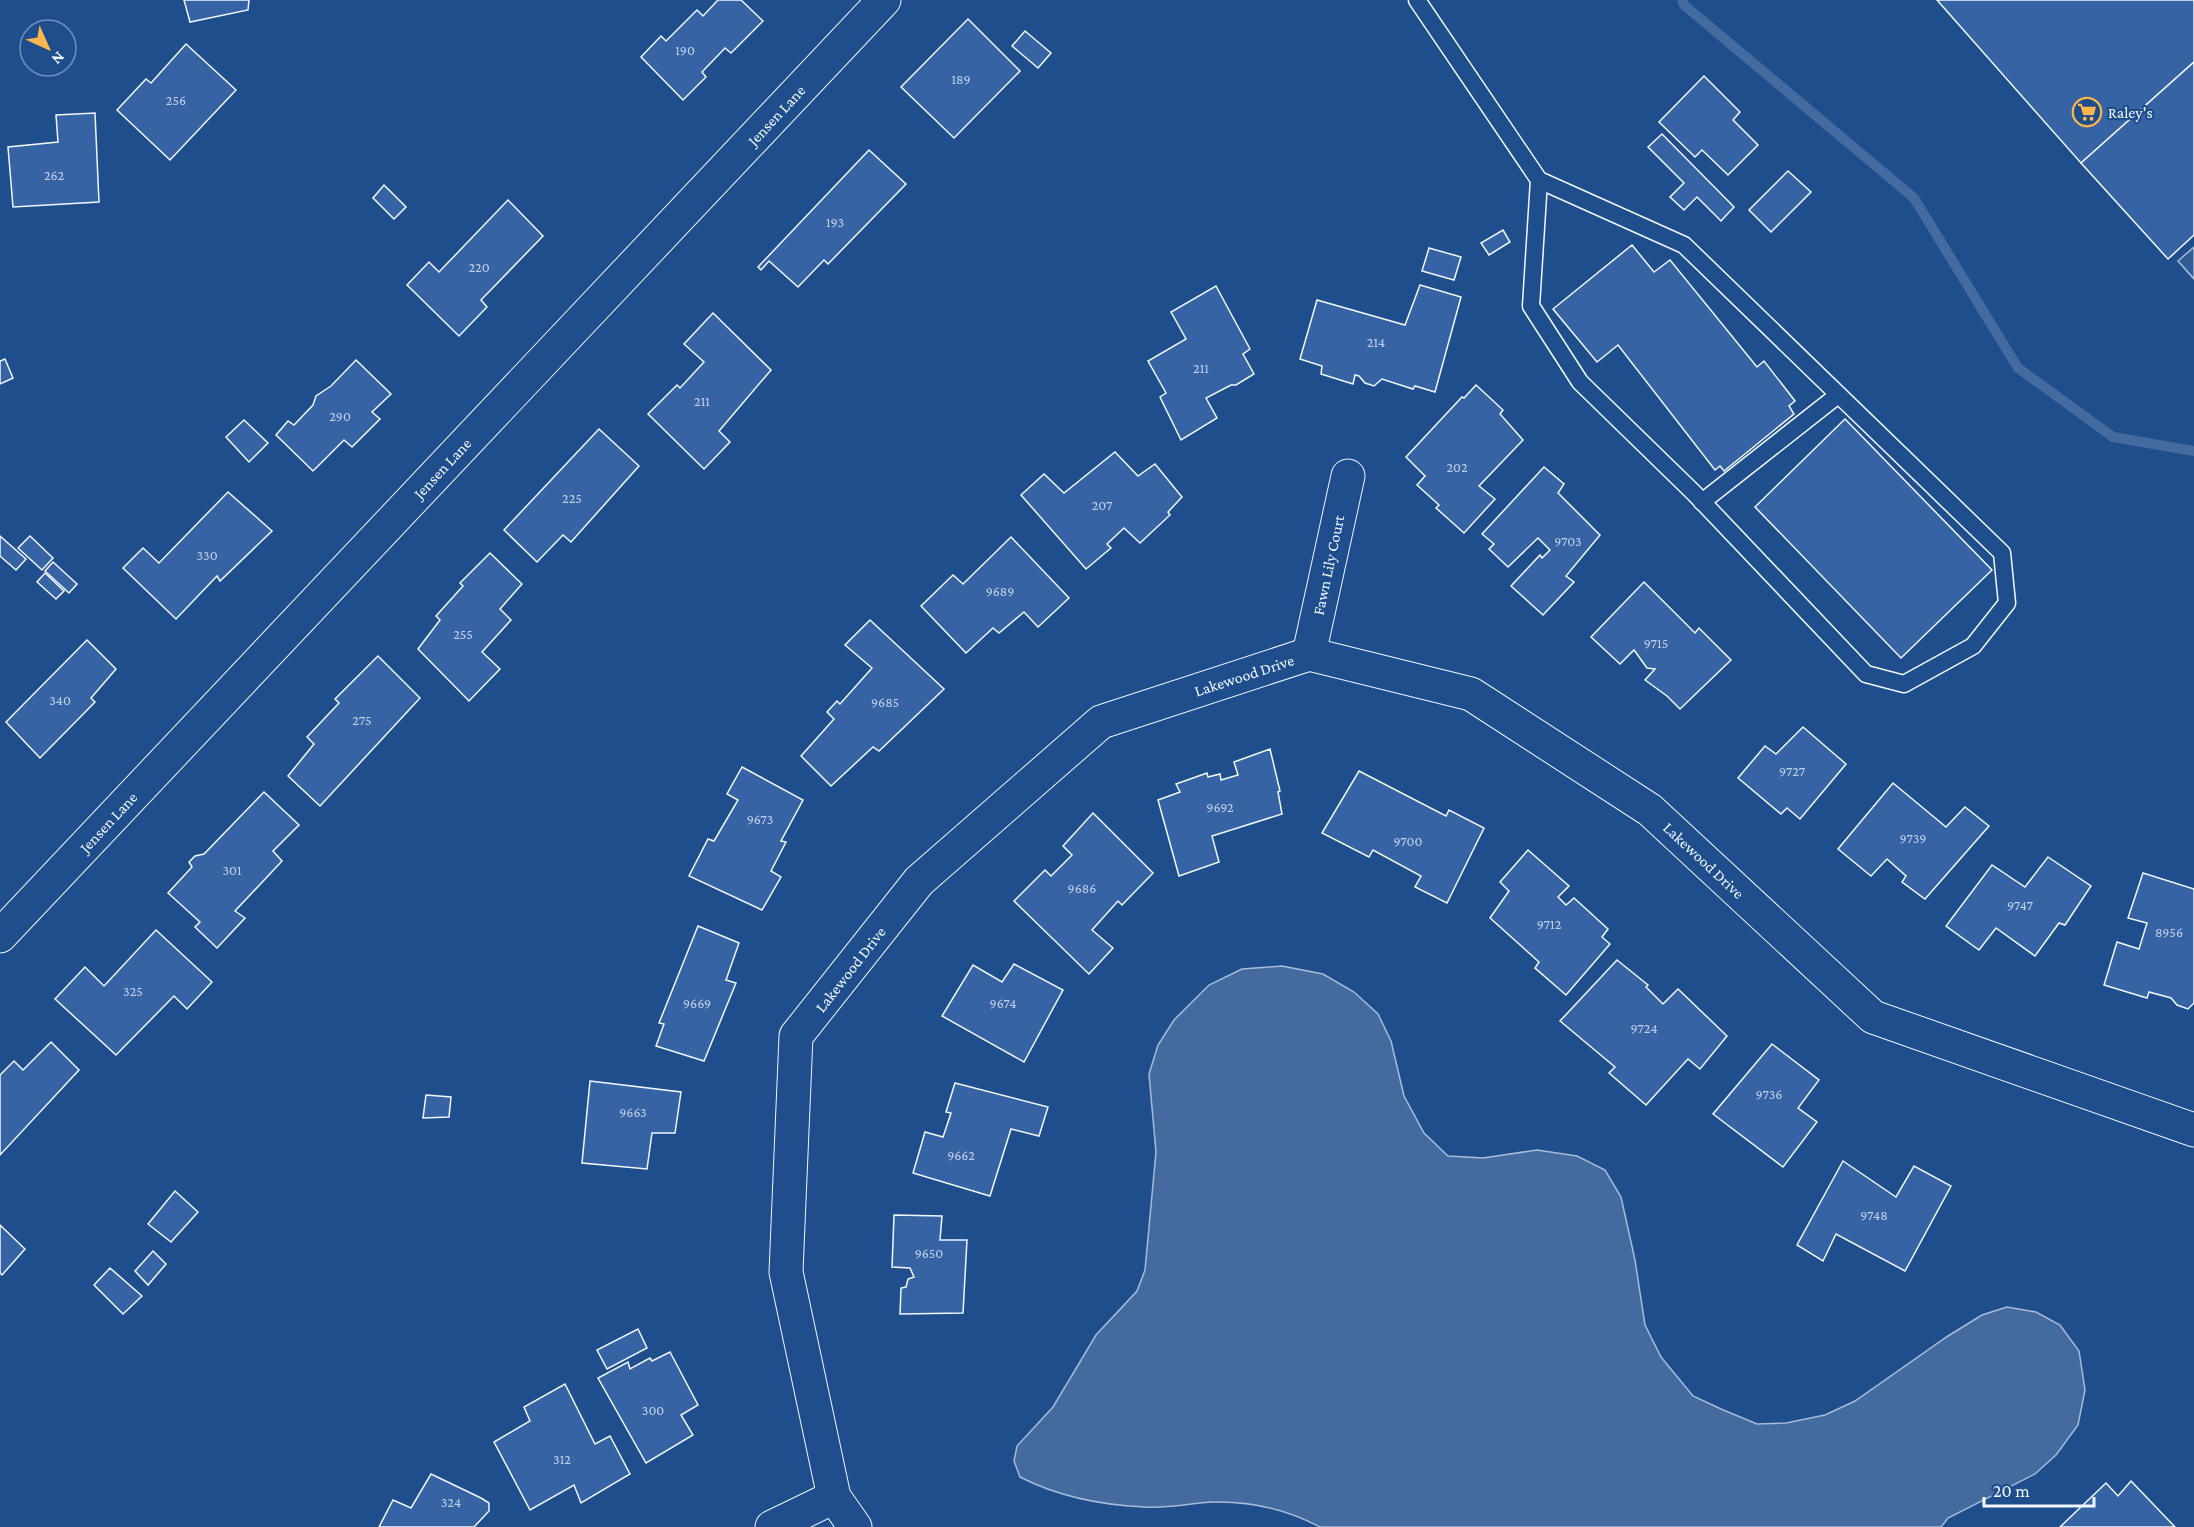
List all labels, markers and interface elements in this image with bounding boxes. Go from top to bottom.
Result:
north arrow [18,18,78,78]
house number: 190 [675,42,695,58]
text: N [48,48,68,68]
house number: 189 [951,71,971,87]
street label: Jensen Lane [743,82,809,151]
house number: 256 [166,92,186,108]
supermarket icon: Raley's [2071,96,2103,128]
place label: Raley's [2108,104,2153,122]
house number: 262 [44,167,64,183]
house number: 193 [826,214,844,230]
house number: 220 [468,259,490,275]
house number: 214 [1367,334,1385,350]
house number: 211 [1193,360,1209,376]
house number: 211 [694,393,710,409]
house number: 290 [329,408,351,424]
street label: Jensen Lane [409,435,475,504]
house number: 202 [1446,459,1468,475]
house number: 225 [562,490,582,506]
house number: 207 [1092,497,1113,513]
street label: Fawn Lily Court [1310,513,1349,617]
house number: 9703 [1554,533,1582,549]
house number: 330 [196,547,218,563]
house number: 9689 [986,583,1014,599]
house number: 255 [453,626,473,642]
house number: 9715 [1644,635,1668,651]
street label: Lakewood Drive [1192,651,1296,700]
house number: 340 [49,692,71,708]
house number: 9685 [871,694,899,710]
house number: 275 [352,712,372,728]
house number: 9727 [1779,763,1806,779]
street label: Jensen Lane [75,789,141,858]
house number: 9692 [1206,799,1234,815]
house number: 9673 [747,811,773,827]
street label: Lakewood Drive [1660,819,1747,902]
house number: 9739 [1900,830,1926,846]
house number: 9700 [1394,833,1423,849]
house number: 301 [222,862,242,878]
house number: 9686 [1068,880,1096,896]
house number: 9747 [2007,897,2034,913]
house number: 9712 [1537,916,1562,932]
street label: Lakewood Drive [812,923,889,1015]
house number: 8956 [2155,924,2183,940]
house number: 325 [123,983,143,999]
house number: 9669 [683,995,711,1011]
house number: 9674 [990,995,1016,1011]
house number: 9724 [1630,1020,1658,1036]
house number: 9736 [1756,1086,1782,1102]
house number: 9663 [619,1104,647,1120]
house number: 9662 [947,1147,975,1163]
house number: 9748 [1860,1207,1888,1223]
house number: 9650 [915,1245,943,1261]
house number: 300 [642,1402,664,1418]
house number: 312 [553,1451,571,1467]
scale bar [1984,1470,2094,1508]
text: 20 m [1993,1481,2030,1501]
house number: 324 [441,1494,461,1510]

